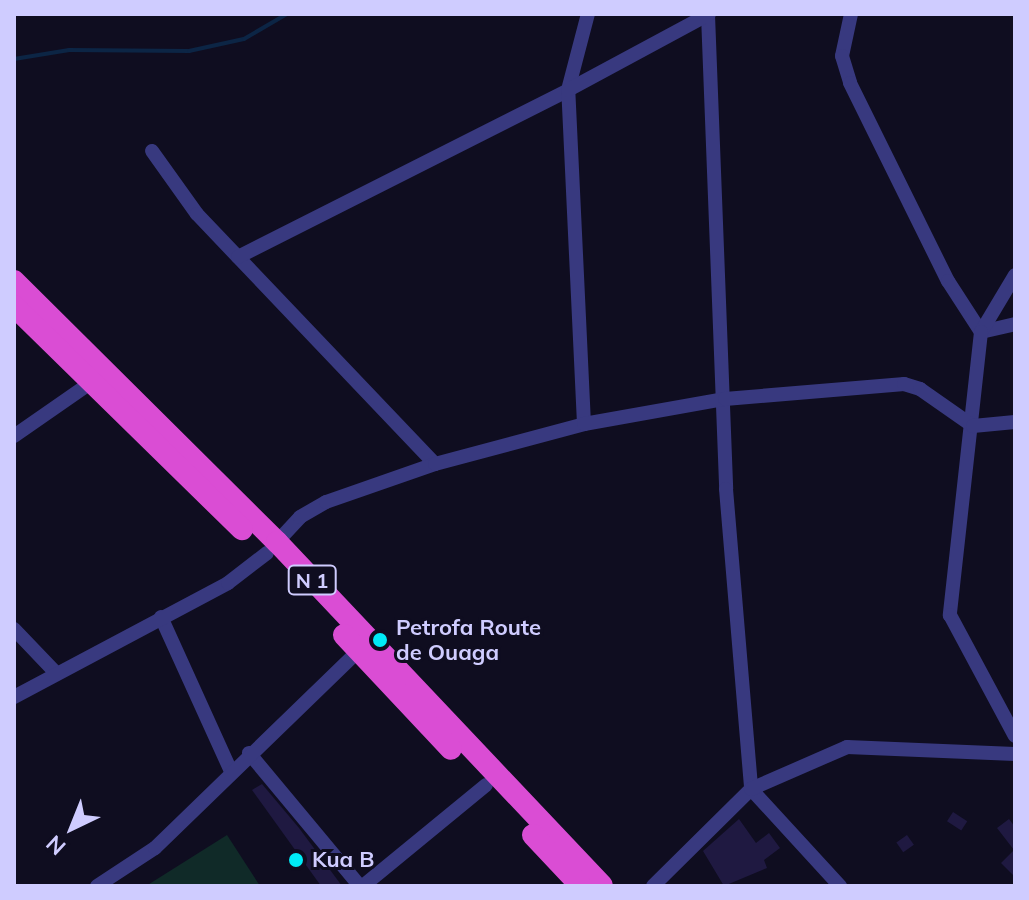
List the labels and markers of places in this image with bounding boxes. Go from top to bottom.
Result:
place label: Petrofa Route de Ouaga [396,614,541,666]
marker: Petrofa Route de Ouaga [371,631,389,649]
place label: Kua B [312,847,374,873]
marker: Kua B [287,851,305,869]

